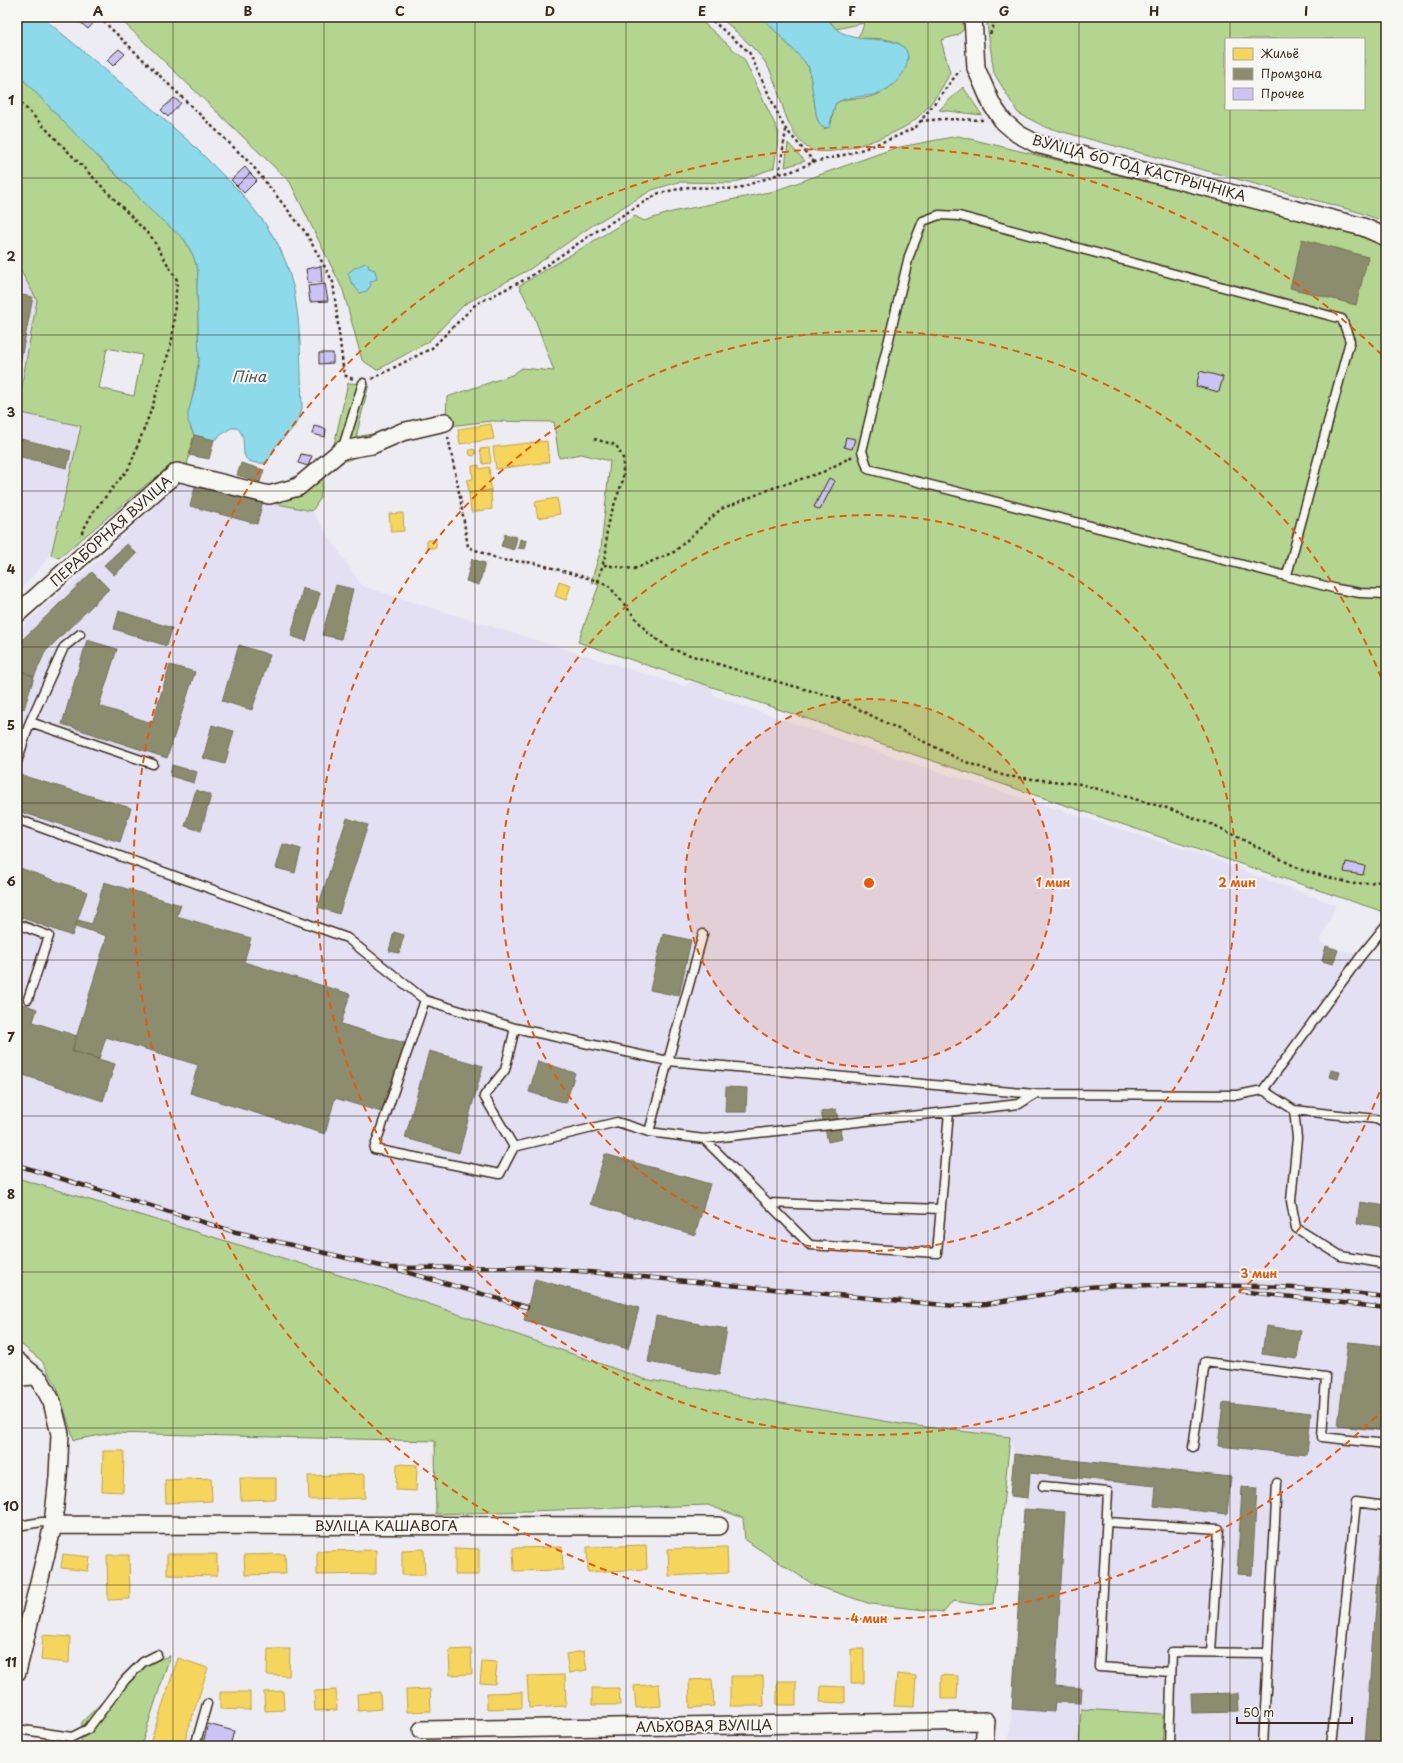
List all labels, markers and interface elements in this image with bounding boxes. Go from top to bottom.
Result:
text: A [93,1,103,20]
text: B [244,1,253,20]
text: C [395,1,405,20]
text: D [545,1,555,20]
text: E [698,1,706,20]
text: F [848,1,856,20]
text: G [999,1,1009,20]
text: H [1149,1,1159,20]
text: I [1304,1,1308,20]
legend [1225,38,1365,110]
text: Жильё [1260,44,1299,62]
text: Промзона [1261,64,1323,82]
text: Прочее [1261,84,1305,102]
text: 1 [8,90,14,109]
street label: ВУЛІЦА 60 ГОД КАСТРЫЧНІКА [1030,129,1249,206]
text: 2 [6,246,16,265]
water label: Піна [232,364,267,387]
text: 3 [7,402,16,421]
street label: ПЕРАБОРНАЯ ВУЛІЦА [45,470,176,591]
text: 4 [7,559,16,578]
text: 5 [7,715,15,734]
text: 6 [6,871,16,890]
text: 1 мин [1036,873,1071,891]
text: 2 мин [1218,873,1256,891]
centre of rings [862,876,876,890]
text: 7 [7,1027,15,1046]
text: 8 [7,1184,15,1203]
text: 3 мин [1241,1264,1278,1282]
text: 9 [7,1340,15,1359]
text: 10 [3,1496,19,1515]
street label: ВУЛІЦА КАШАВОГА [314,1515,458,1536]
text: 4 мин [850,1609,888,1627]
text: 11 [5,1652,17,1671]
scale bar [1237,1699,1352,1725]
text: 50 m [1243,1703,1274,1721]
street label: АЛЬХОВАЯ ВУЛІЦА [636,1714,773,1737]

